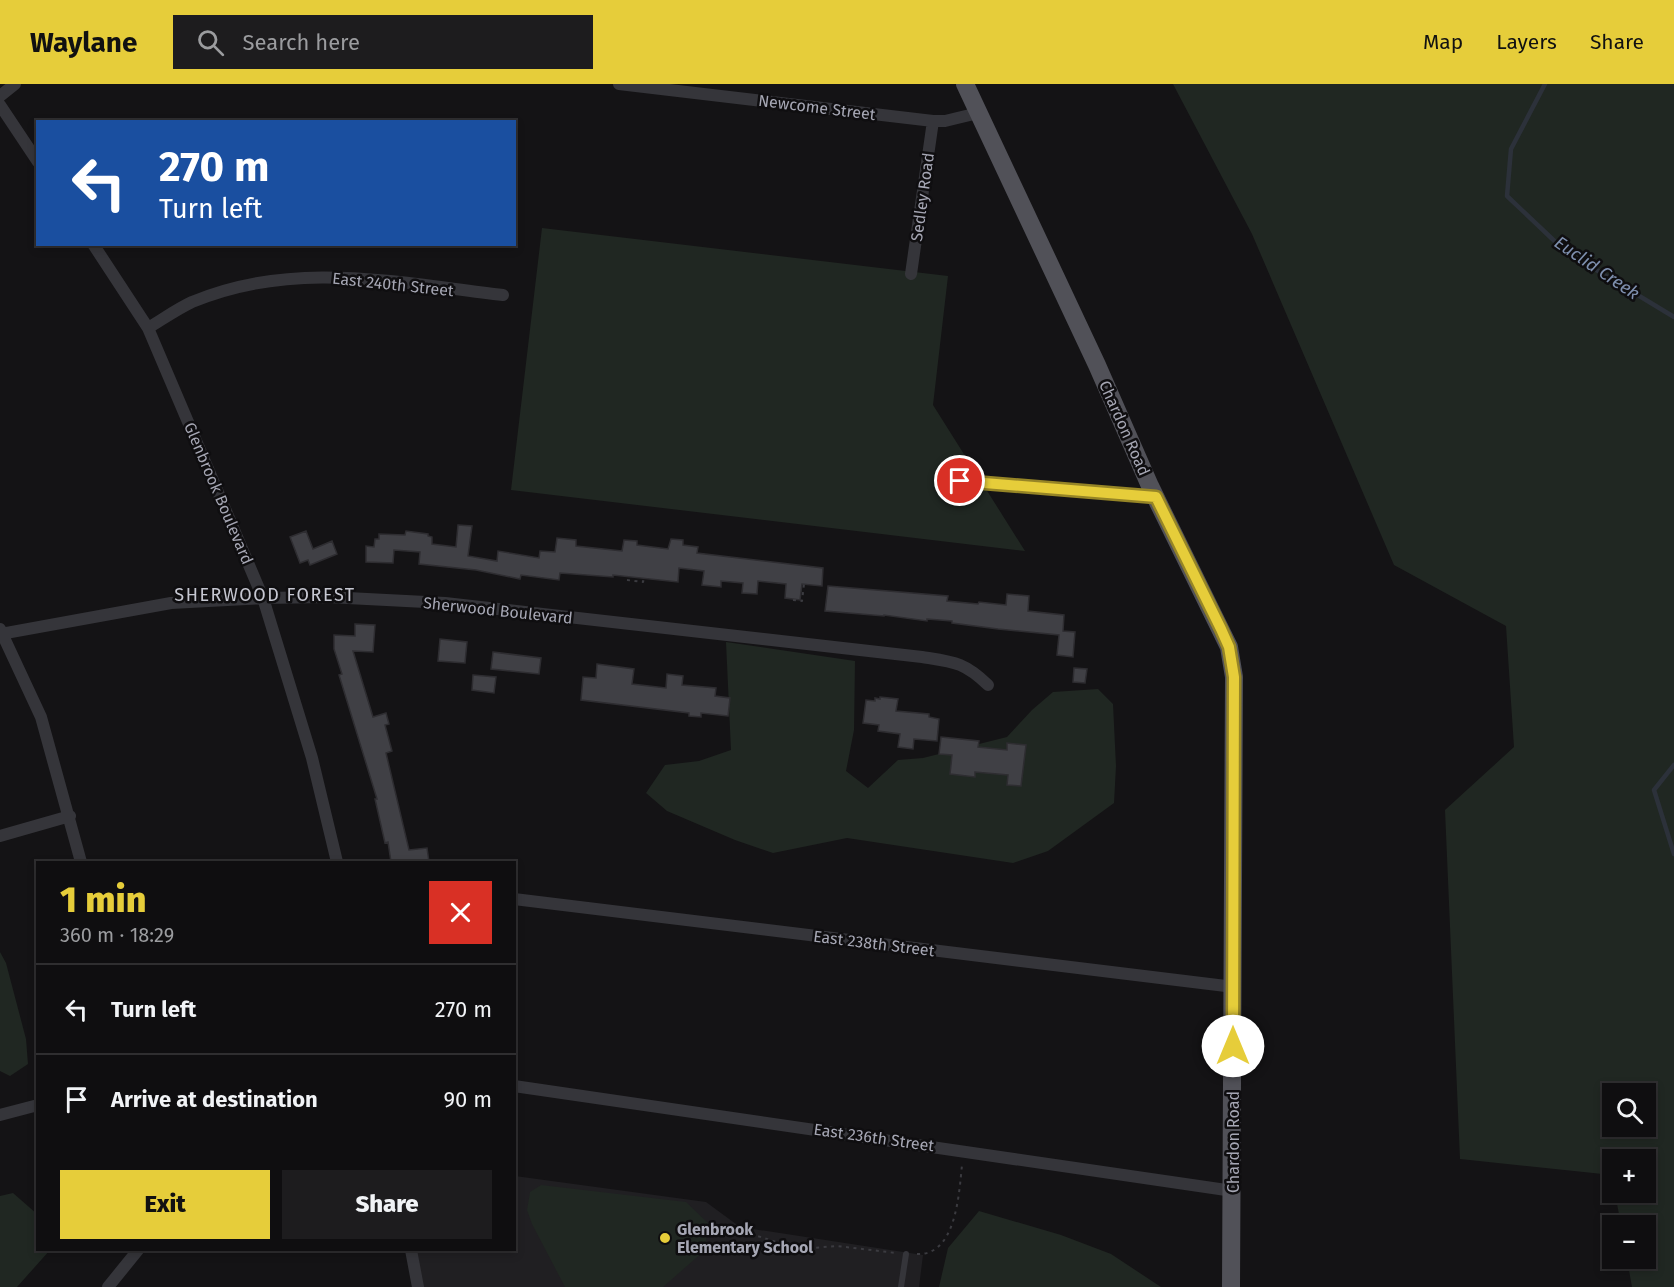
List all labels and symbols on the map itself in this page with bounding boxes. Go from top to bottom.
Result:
street label: Newcome Street [757,91,877,124]
street label: Sedley Road [907,152,938,243]
water label: Euclid Creek [1550,232,1644,305]
street label: East 240th Street [331,269,455,300]
street label: Chardon Road [1095,378,1154,479]
street label: Glenbrook Boulevard [180,419,257,567]
pin [934,455,985,506]
district label: SHERWOOD FOREST [174,584,356,606]
street label: Sherwood Boulevard [422,593,574,628]
street label: East 238th Street [812,927,936,960]
position arrow [1201,1014,1265,1078]
street label: Chardon Road [1224,1091,1243,1193]
street label: East 236th Street [812,1120,936,1155]
place label: Glenbrook Elementary School [677,1220,813,1257]
marker: Glenbrook Elementary School [658,1231,672,1245]

